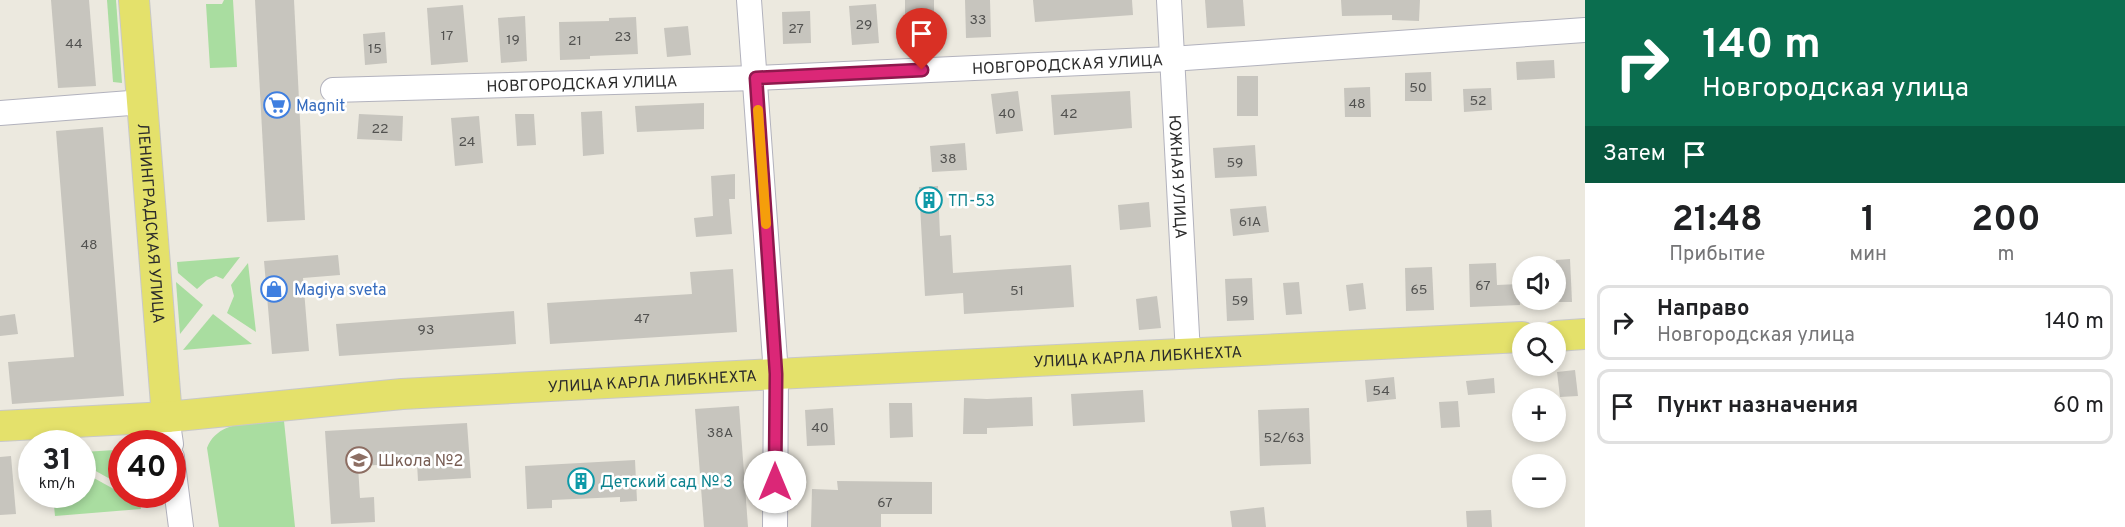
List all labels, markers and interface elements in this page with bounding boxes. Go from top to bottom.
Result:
pin [896,8,947,70]
house number: 33 [970,12,986,29]
house number: 29 [856,17,872,34]
icon: arrive [905,17,938,50]
text: 140 m [1702,20,1821,73]
house number: 27 [788,21,804,38]
icon: right [1603,24,1681,102]
house number: 17 [441,28,453,45]
house number: 23 [615,29,632,46]
house number: 19 [506,32,520,49]
house number: 21 [568,33,582,50]
house number: 44 [65,36,83,53]
house number: 15 [368,41,382,58]
street label: НОВГОРОДСКАЯ УЛИЦА [972,51,1164,80]
street label: НОВГОРОДСКАЯ УЛИЦА [486,72,678,98]
text: Новгородская улица [1702,72,1969,106]
house number: 50 [1409,80,1427,97]
supermarket icon: Magnit [262,90,292,120]
house number: 52 [1469,93,1487,110]
house number: 48 [1348,96,1366,113]
place label: Magnit [296,97,345,117]
house number: 40 [998,106,1016,123]
house number: 42 [1060,106,1078,123]
street label: ЮЖНАЯ УЛИЦА [1163,114,1190,240]
house number: 22 [371,121,389,138]
street label: ЛЕНИНГРАДСКАЯ УЛИЦА [132,122,168,325]
house number: 24 [458,134,476,151]
icon: arrive [1678,138,1711,171]
text: Затем [1603,141,1666,168]
house number: 38 [940,151,956,168]
house number: 59 [1227,155,1243,172]
building icon: ТП-53 [914,185,944,215]
place label: ТП-53 [948,192,995,212]
text: 21:48 [1672,198,1763,244]
text: 1 [1861,198,1875,244]
text: 200 [1971,198,2041,244]
house number: 61А [1239,214,1261,231]
house number: 48 [80,237,98,254]
text: Прибытие [1669,242,1765,268]
text: мин [1850,242,1887,268]
text: m [1997,242,2014,268]
map controls [1512,256,1566,508]
button: sound [1512,256,1566,310]
shop icon: Magiya sveta [259,274,289,304]
house number: 67 [1475,278,1491,295]
place label: Magiya sveta [294,281,387,301]
house number: 65 [1410,282,1428,299]
house number: 51 [1010,283,1024,300]
house number: 59 [1232,293,1248,310]
text: Направо [1657,296,1749,323]
icon: right [1606,306,1639,339]
text: 140 m [2045,309,2104,336]
house number: 47 [634,311,650,328]
house number: 93 [418,322,434,339]
button: search [1512,322,1566,376]
text: Новгородская улица [1657,323,1855,349]
street label: УЛИЦА КАРЛА ЛИБКНЕХТА [1033,343,1243,373]
street label: УЛИЦА КАРЛА ЛИБКНЕХТА [547,367,758,398]
house number: 54 [1372,383,1390,400]
button: + [1512,388,1566,442]
icon: arrive [1606,390,1639,423]
text: Пункт назначения [1657,393,1858,420]
text: 60 m [2053,393,2104,420]
house number: 40 [811,420,829,437]
house number: 38А [707,425,733,442]
speed limit sign: 40 [108,430,186,508]
house number: 52/63 [1264,430,1304,447]
text: 31 [42,443,72,480]
school or university icon: Школа №2 [344,445,374,475]
position arrow [743,450,807,514]
place label: Школа №2 [378,452,463,472]
button: − [1512,454,1566,508]
building icon: Детский сад № 3 [566,466,596,496]
place label: Детский сад № 3 [600,473,733,493]
text: km/h [39,475,75,494]
house number: 67 [877,495,893,512]

